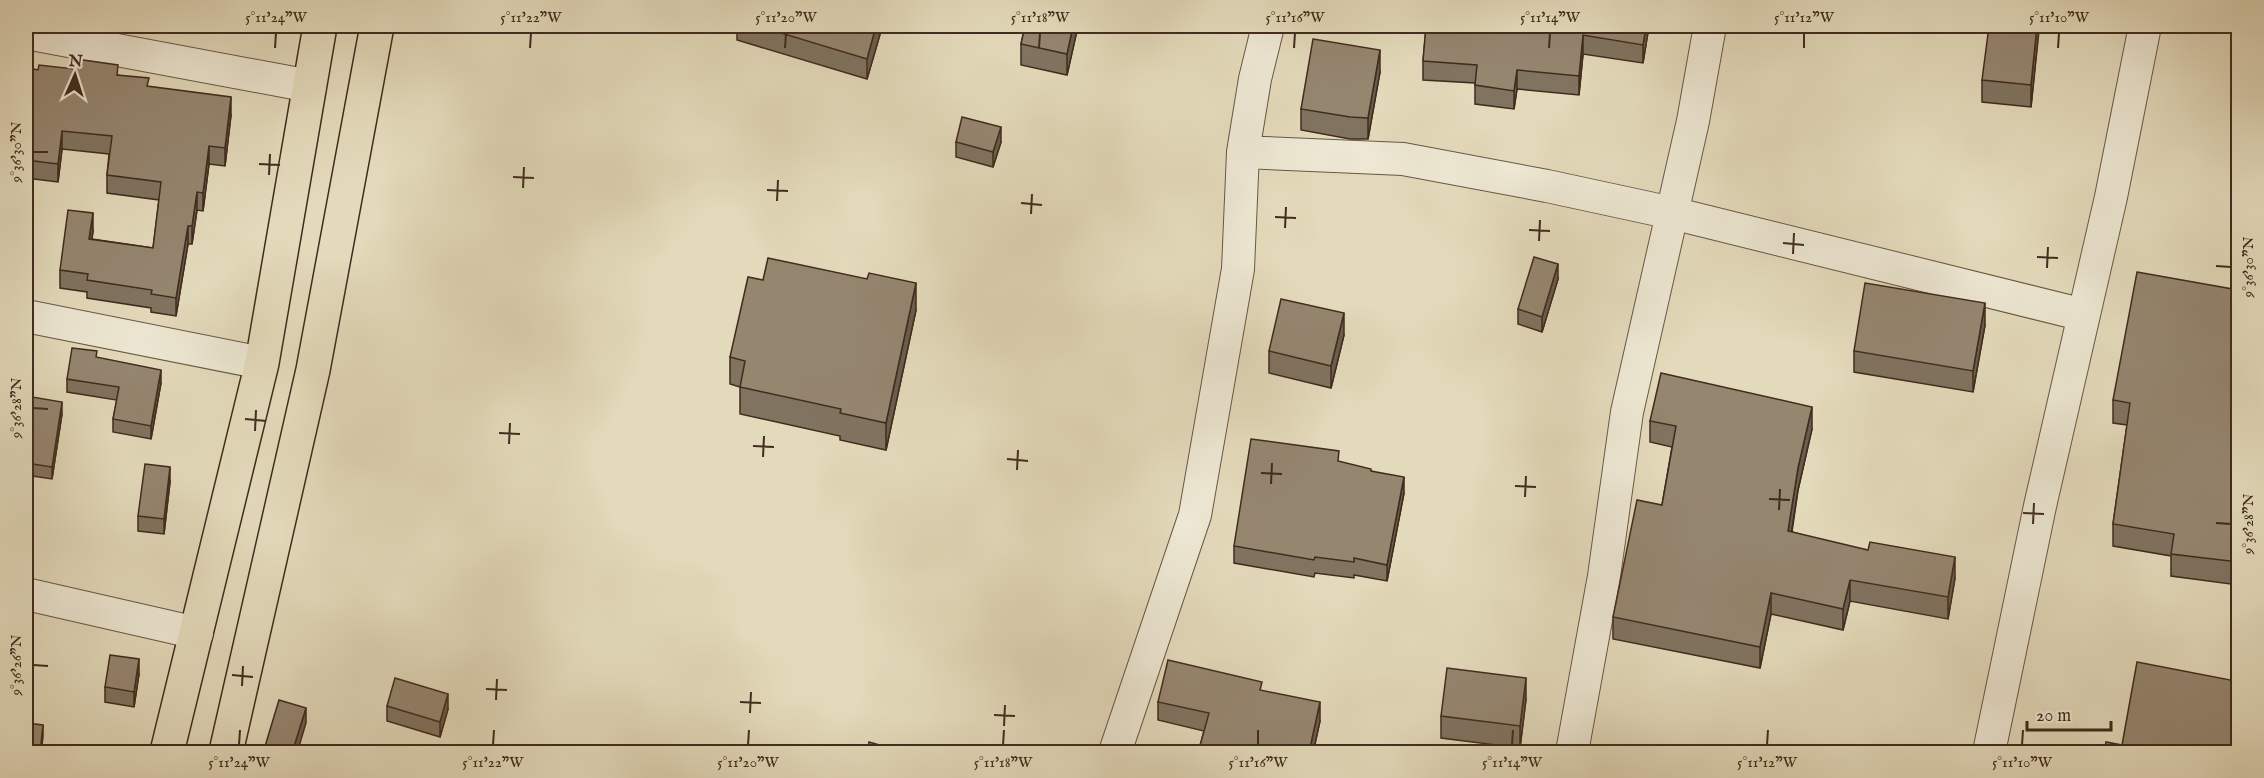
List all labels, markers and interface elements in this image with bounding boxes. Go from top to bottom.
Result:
text: 5°11'24"W [245,8,308,27]
text: 5°11'22"W [500,8,562,27]
text: 5°11'20"W [755,8,818,27]
text: 5°11'18"W [1011,8,1070,27]
text: 5°11'16"W [1265,8,1325,27]
text: 5°11'14"W [1520,8,1581,27]
text: 5°11'12"W [1774,8,1835,27]
text: 5°11'10"W [2029,8,2090,27]
north arrow [45,45,105,105]
text: N [67,52,83,72]
text: 9°36'30"N [7,122,26,183]
text: 9°36'30"N [2239,237,2258,298]
text: 9°36'28"N [7,378,26,439]
text: 9°36'28"N [2239,494,2258,555]
text: 9°36'26"N [7,634,26,697]
scale bar [2027,694,2111,732]
text: 20 m [2036,705,2071,728]
text: 5°11'24"W [208,753,271,772]
text: 5°11'22"W [462,753,524,772]
text: 5°11'20"W [717,753,780,772]
text: 5°11'18"W [974,753,1033,772]
text: 5°11'16"W [1228,753,1288,772]
text: 5°11'14"W [1482,753,1543,772]
text: 5°11'12"W [1737,753,1798,772]
text: 5°11'10"W [1992,753,2053,772]

